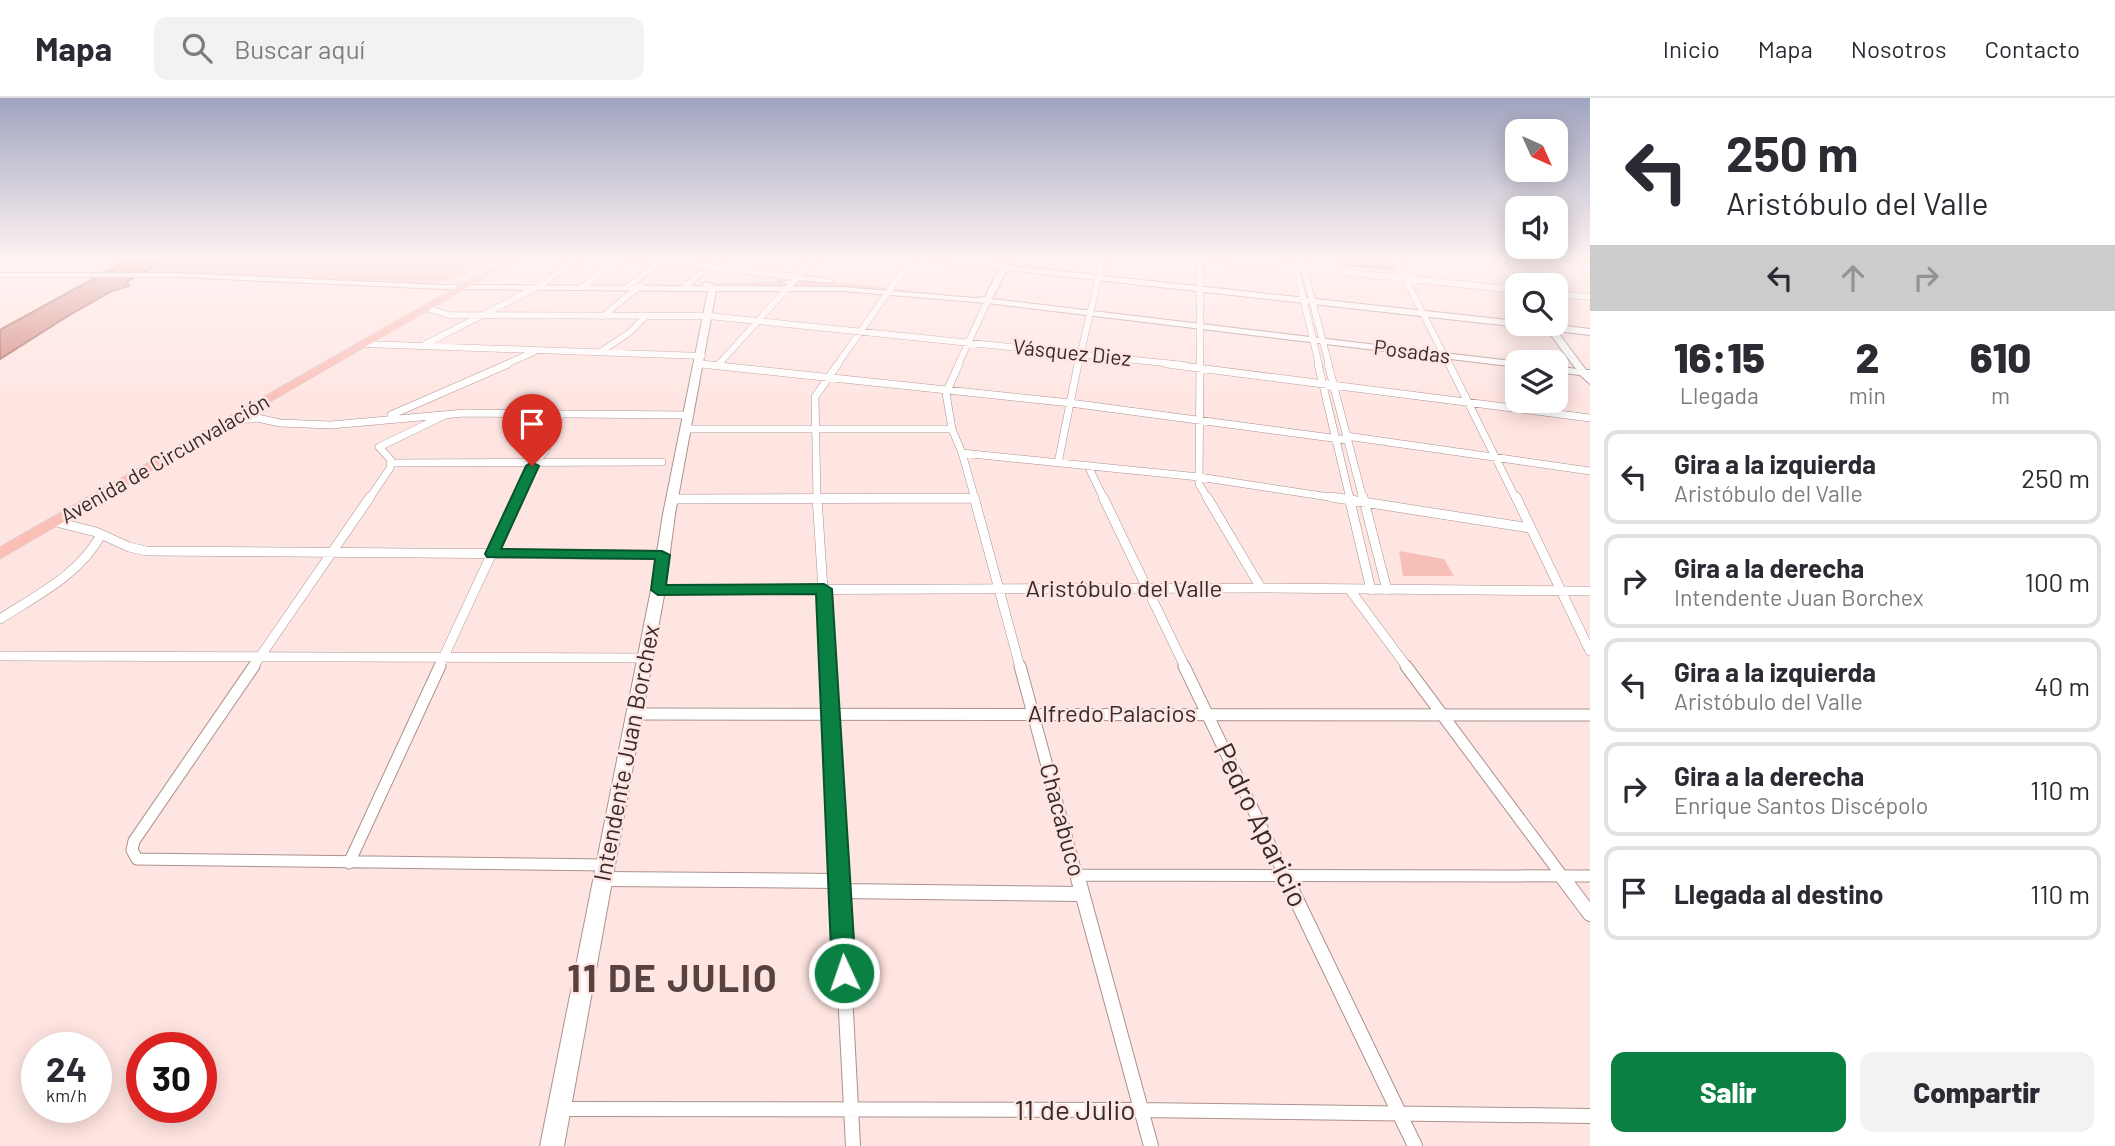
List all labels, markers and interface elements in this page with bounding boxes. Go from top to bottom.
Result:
search box [154,17,644,80]
text: Mapa [35,28,112,68]
icon: search [178,29,216,67]
text: Buscar aquí [234,33,365,64]
text: Inicio [1663,34,1720,63]
text: Mapa [1758,34,1813,63]
text: Nosotros [1851,34,1947,63]
text: Contacto [1985,34,2080,63]
north arrow [1505,119,1568,182]
map controls [1505,119,1568,413]
text: 250 m [1726,123,1859,182]
icon: left [1611,126,1702,217]
text: Aristóbulo del Valle [1726,183,1988,221]
button: sound [1505,196,1568,259]
icon: left [1761,259,1799,297]
icon: ahead [1834,259,1872,297]
icon: right [1907,259,1945,297]
button: search [1505,273,1568,336]
text: 16:15 [1674,331,1765,381]
text: 2 [1855,331,1879,381]
text: 610 [1970,331,2031,381]
street label: Vásquez Diez [1012,333,1132,370]
street label: Posadas [1373,333,1452,368]
button: layers [1505,350,1568,413]
text: Llegada [1680,381,1759,409]
text: min [1849,381,1886,409]
text: m [1991,381,2010,409]
street label: Avenida de Circunvalación [55,388,273,528]
pin [502,394,562,466]
icon: arrive [513,405,551,443]
text: Gira a la izquierda [1674,448,1876,479]
icon: left [1615,458,1653,496]
text: 250 m [2021,462,2090,493]
text: Aristóbulo del Valle [1674,479,1863,507]
text: Gira a la derecha [1674,552,1864,583]
icon: right [1615,562,1653,600]
text: 100 m [2025,566,2090,597]
street label: Aristóbulo del Valle [1026,573,1222,602]
text: Intendente Juan Borchex [1674,583,1924,611]
street label: Intendente Juan Borchex [586,622,665,883]
text: Gira a la izquierda [1674,656,1876,687]
icon: left [1615,666,1653,704]
text: 40 m [2034,670,2090,701]
text: Aristóbulo del Valle [1674,687,1863,715]
street label: Alfredo Palacios [1028,698,1196,727]
street label: Pedro Aparicio [1208,737,1316,912]
street label: Chacabuco [1034,760,1092,879]
text: Gira a la derecha [1674,760,1864,791]
icon: right [1615,770,1653,808]
text: 110 m [2030,774,2090,805]
text: Enrique Santos Discépolo [1674,791,1928,819]
icon: arrive [1615,874,1653,912]
text: Llegada al destino [1674,878,1883,909]
text: 110 m [2030,878,2090,909]
position arrow [807,936,881,1010]
district label: 11 DE JULIO [567,954,779,1000]
speed limit sign: 30 [126,1032,217,1123]
text: 24 [46,1047,87,1089]
button: Salir [1611,1052,1846,1132]
button: Compartir [1860,1052,2094,1132]
text: km/h [46,1084,87,1106]
street label: 11 de Julio [1014,1092,1136,1126]

